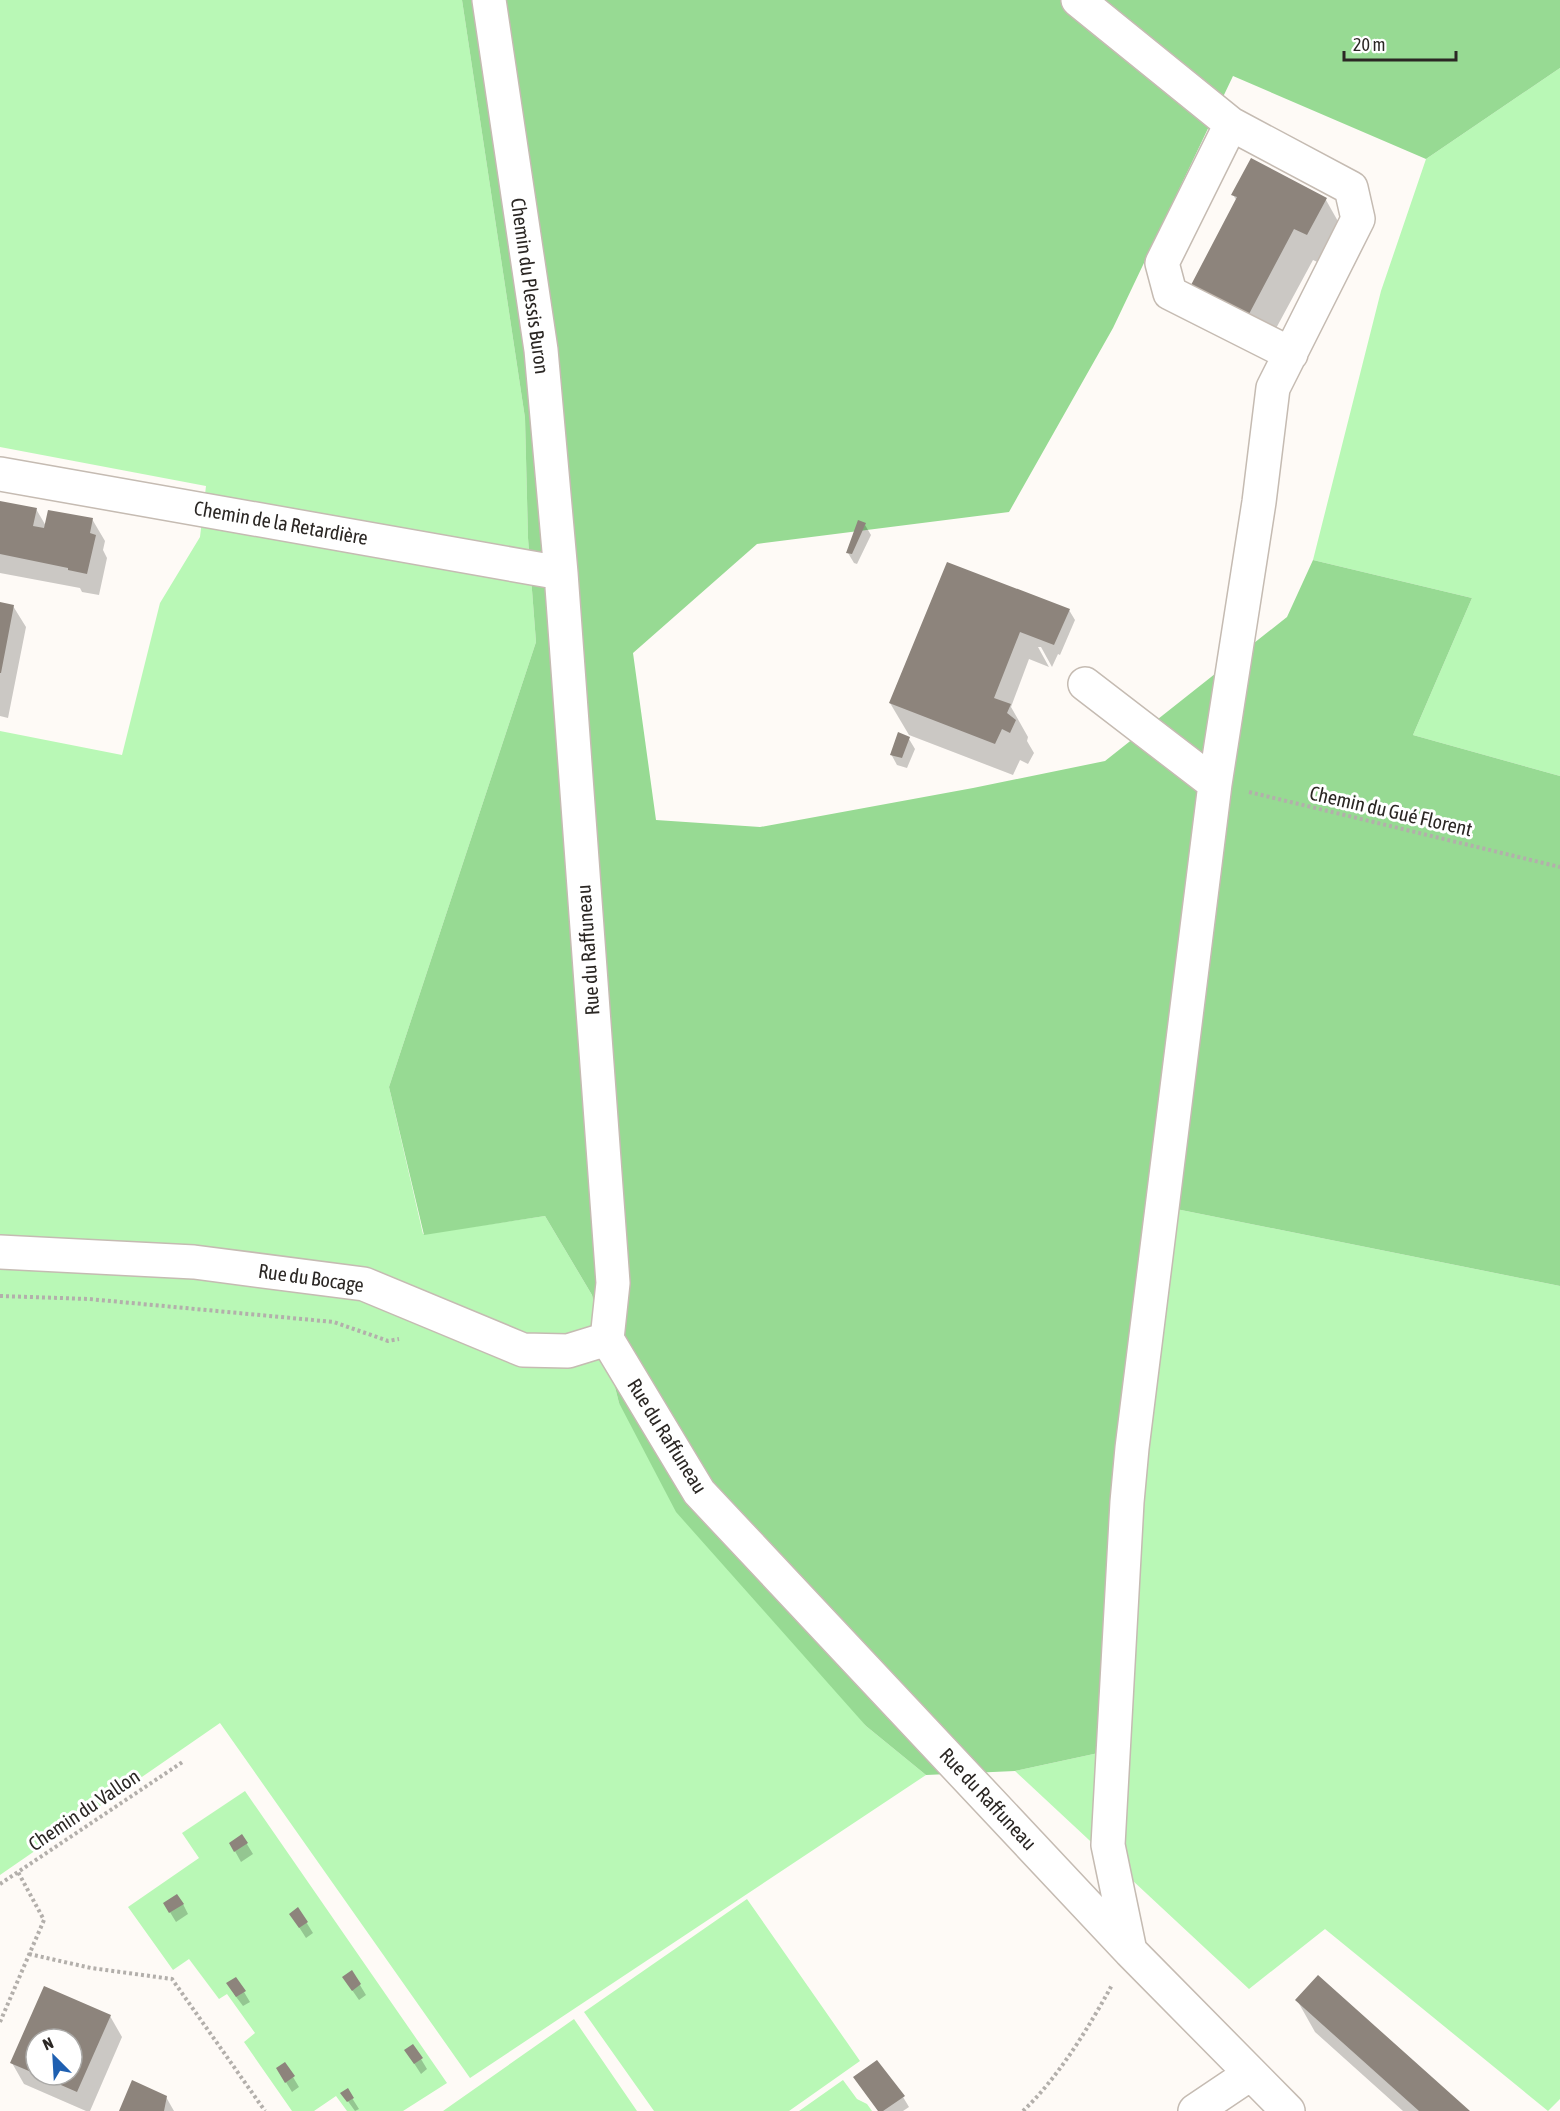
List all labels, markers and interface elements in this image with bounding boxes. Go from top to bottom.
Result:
scale bar [1344,24,1456,62]
text: 20 m [1353,34,1385,55]
street label: Chemin du Plessis Buron [507,196,554,376]
street label: Chemin de la Retardière [192,496,370,549]
street label: Chemin du Gué Florent [1308,781,1475,840]
street label: Rue du Raffuneau [571,884,604,1016]
street label: Rue du Bocage [257,1259,365,1296]
street label: Rue du Raffuneau [623,1374,712,1497]
street label: Rue du Raffuneau [935,1743,1041,1854]
street label: Chemin du Vallon [24,1764,144,1855]
north arrow [24,2027,84,2087]
text: N [40,2033,56,2053]

